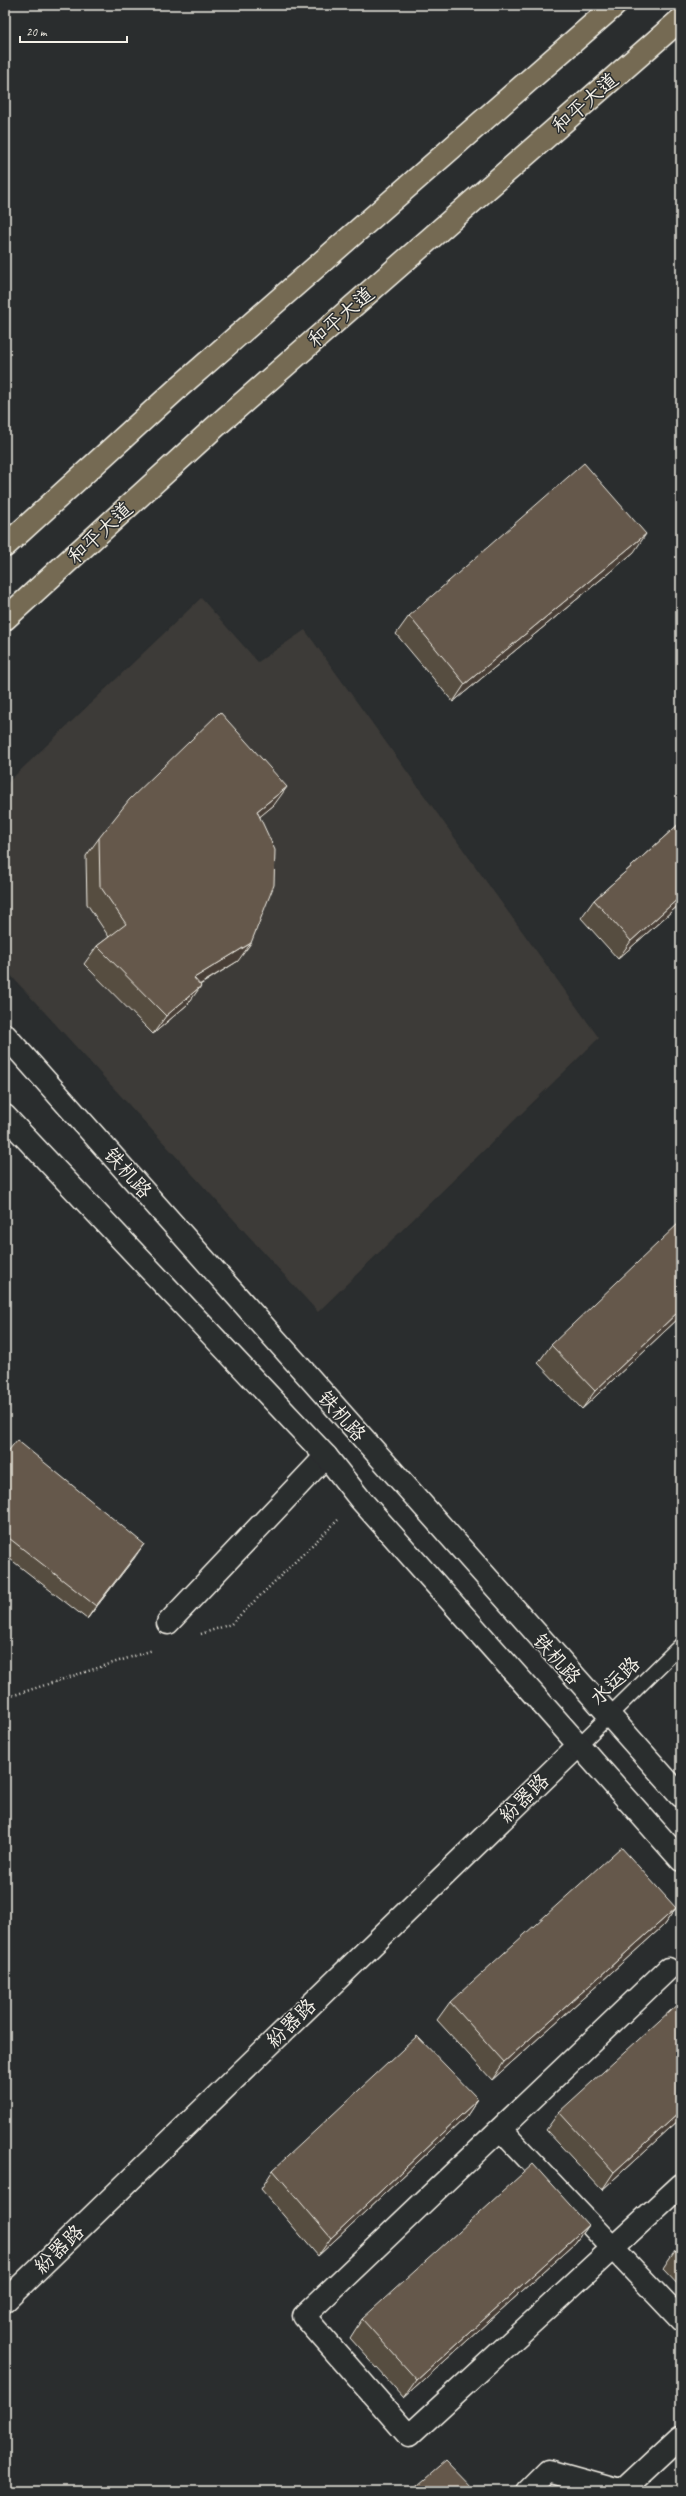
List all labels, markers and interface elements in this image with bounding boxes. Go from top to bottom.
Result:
scale bar [20,18,127,44]
text: 20 m [26,24,48,40]
street label: 和平大道 [547,67,623,139]
street label: 和平大道 [303,281,379,353]
street label: 和平大道 [62,497,138,569]
street label: 铁机路 [99,1142,158,1204]
street label: 铁机路 [313,1385,372,1447]
street label: 铁机路 [528,1628,587,1690]
street label: 水运路 [585,1650,646,1711]
street label: 紛器路 [494,1767,555,1828]
street label: 紛器路 [261,1992,322,2053]
street label: 紛器路 [29,2218,90,2279]

